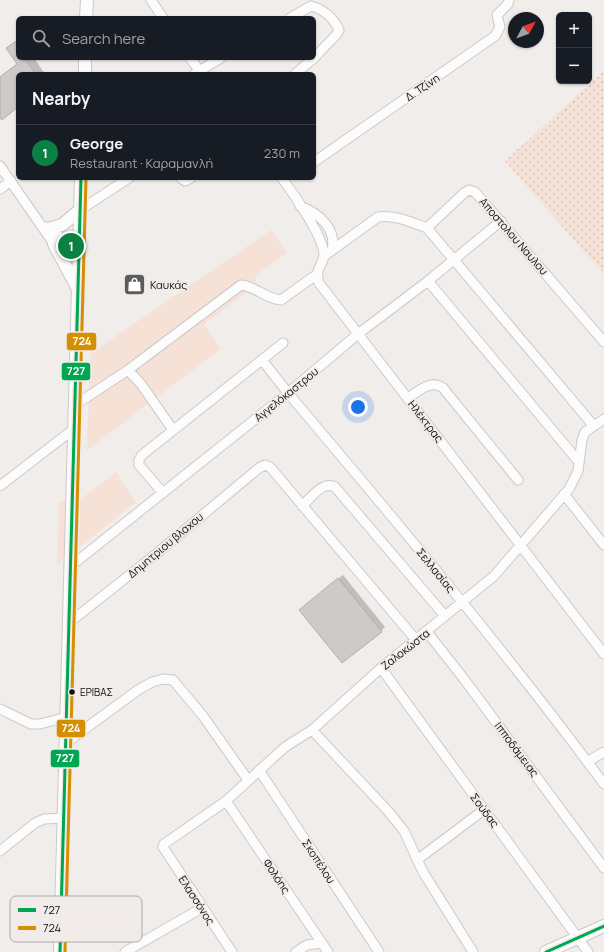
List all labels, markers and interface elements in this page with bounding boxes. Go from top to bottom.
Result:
north arrow [508,12,544,48]
map controls [556,12,592,84]
button: + [556,12,592,48]
search box [16,16,316,60]
icon: search [30,27,52,49]
text: Search here [62,28,145,49]
button: − [556,48,592,84]
street label: Δ. Τζίνη [402,70,442,104]
text: Nearby [32,87,90,110]
text: George [70,133,123,154]
text: 1 [42,144,48,162]
text: 230 m [264,144,300,162]
text: Restaurant · Καραμανλή [70,154,213,172]
street label: Αποστολου Ναυλου [476,194,552,278]
pin: 1 [58,231,84,261]
shop icon: Καυκάς [122,271,148,297]
place label: Καυκάς [150,277,187,292]
line badge: 724 [66,332,97,351]
text: 724 [73,333,92,348]
line badge: 727 [61,362,91,381]
text: 727 [67,363,85,378]
street label: Αγγελόκαστρου [251,363,321,425]
your location [348,397,368,417]
street label: Ηλέκτρας [405,397,447,445]
street label: Δημητριου βλαχου [124,509,206,581]
street label: Σελλασίας [413,545,459,595]
street label: Ζαλοκώστα [378,625,432,673]
place label: ΕΡΙΒΑΣ [80,685,113,699]
marker: ΕΡΙΒΑΣ [67,687,77,697]
line badge: 724 [56,719,86,738]
street label: Ιπποδάμειας [491,719,543,779]
text: 724 [62,720,81,735]
line badge: 727 [50,749,80,768]
text: 727 [56,750,74,765]
street label: Σούδας [467,790,503,830]
street label: Σκοπέλου [299,836,339,886]
street label: Φολόης [260,856,294,896]
street label: Ελασσόνος [175,872,219,928]
legend [10,896,142,942]
text: 727 [43,902,60,917]
text: 724 [43,920,61,935]

